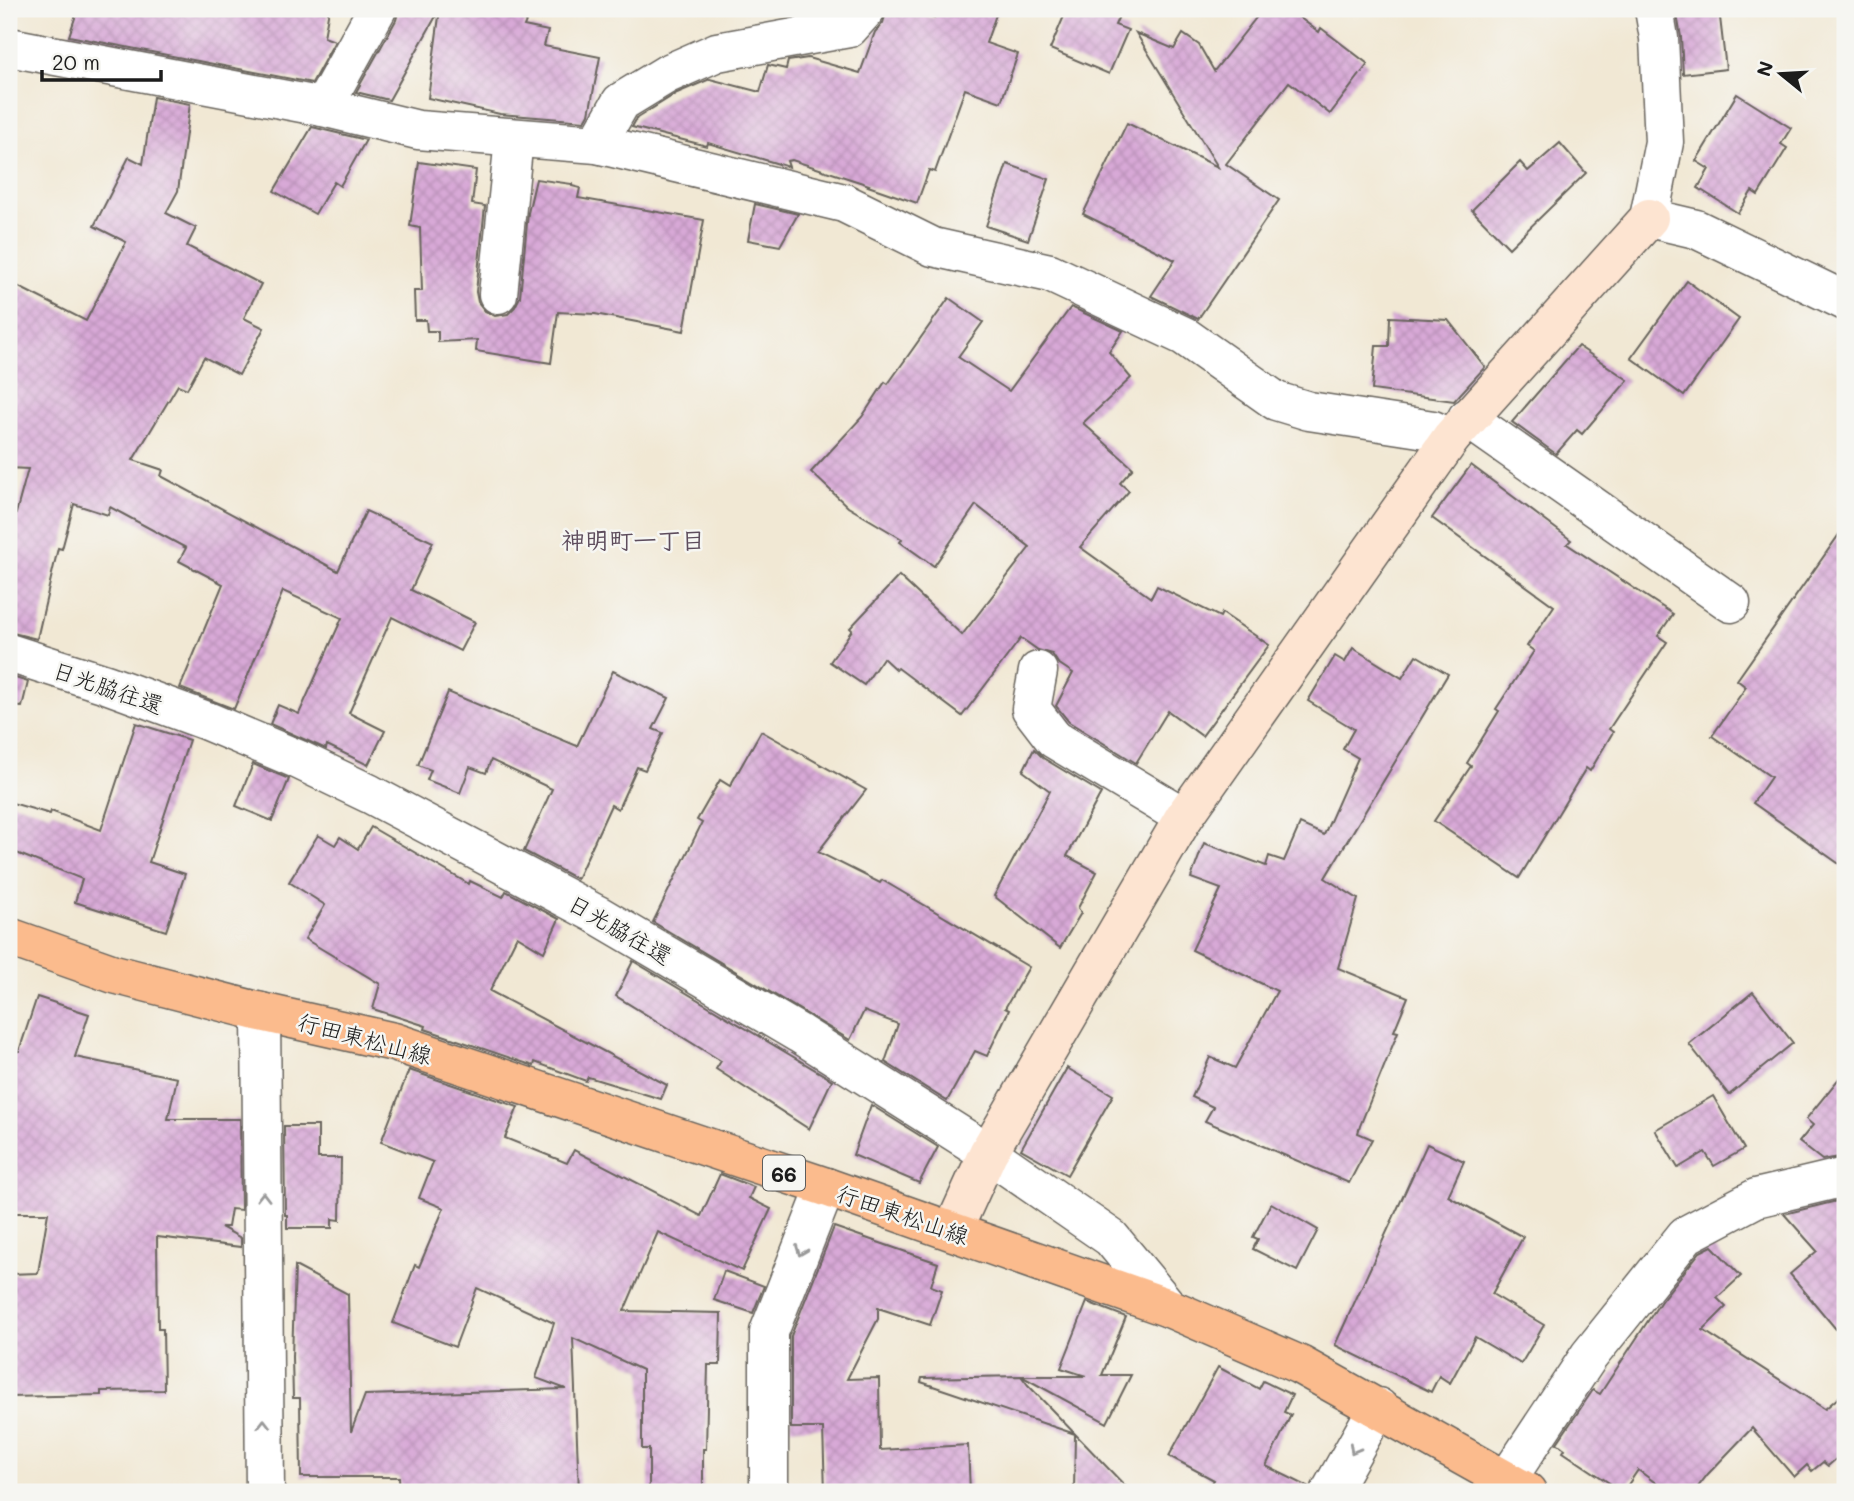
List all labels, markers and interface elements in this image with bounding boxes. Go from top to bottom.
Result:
scale bar [42,38,161,82]
north arrow [1745,38,1815,108]
text: 20 m [52,48,100,75]
text: N [1750,58,1778,79]
district label: 神明町一丁目 [561,524,705,555]
street label: 日光脇往還 [49,654,167,720]
street label: 日光脇往還 [563,887,677,971]
street label: 行田東松山線 [294,1006,436,1070]
road number: 66 [763,1156,805,1190]
street label: 行田東松山線 [833,1177,973,1251]
one-way arrow [255,1191,271,1201]
one-way arrow [796,1244,810,1256]
one-way arrow [256,1418,272,1429]
one-way arrow [1349,1442,1362,1455]

